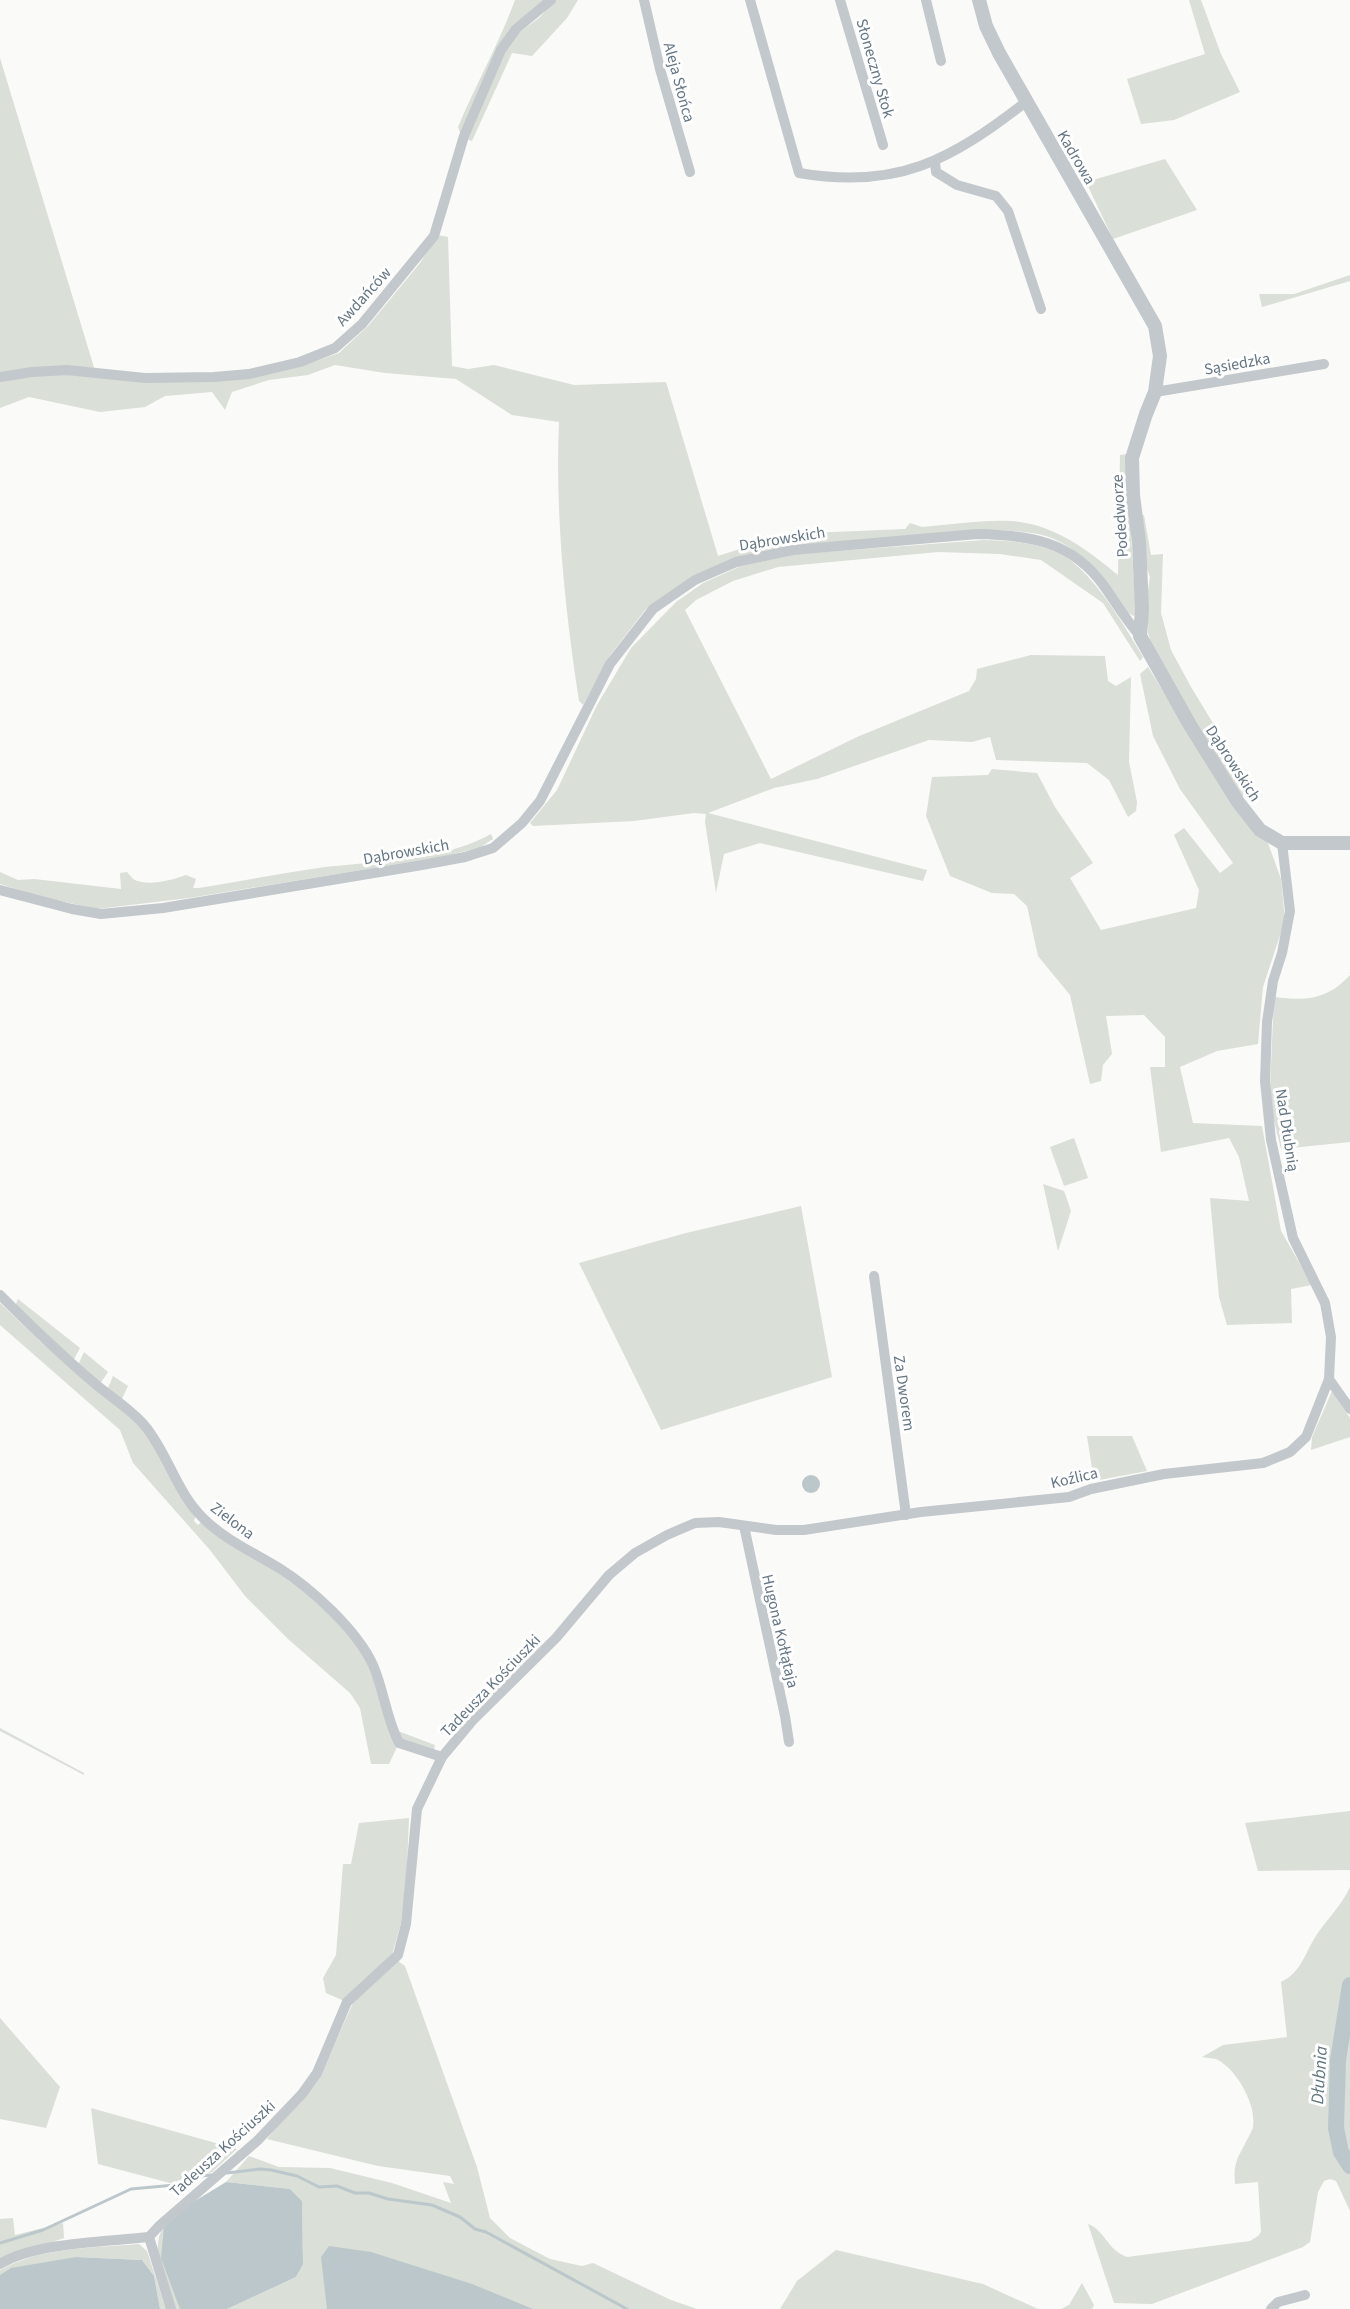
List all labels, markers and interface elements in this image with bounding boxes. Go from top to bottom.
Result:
street label: Słoneczny Stok [850,16,900,120]
street label: Aleja Słońca [658,40,700,125]
street label: Kadrowa [1052,126,1101,189]
street label: Awdańców [331,262,397,331]
street label: Sąsiedzka [1202,347,1272,381]
street label: Podedworze [1106,474,1134,558]
street label: Dąbrowskich [738,521,827,557]
street label: Dąbrowskich [1200,721,1266,806]
street label: Dąbrowskich [362,834,451,870]
street label: Nad Dłubnią [1270,1087,1304,1173]
street label: Za Dworem [888,1354,920,1432]
street label: Koźlica [1048,1462,1100,1494]
street label: Zielona [206,1497,259,1545]
street label: Hugona Kołłątaja [756,1572,804,1690]
street label: Tadeusza Kościuszki [436,1629,546,1742]
water label: Dłubnia [1305,2045,1334,2105]
street label: Tadeusza Kościuszki [165,2095,280,2202]

